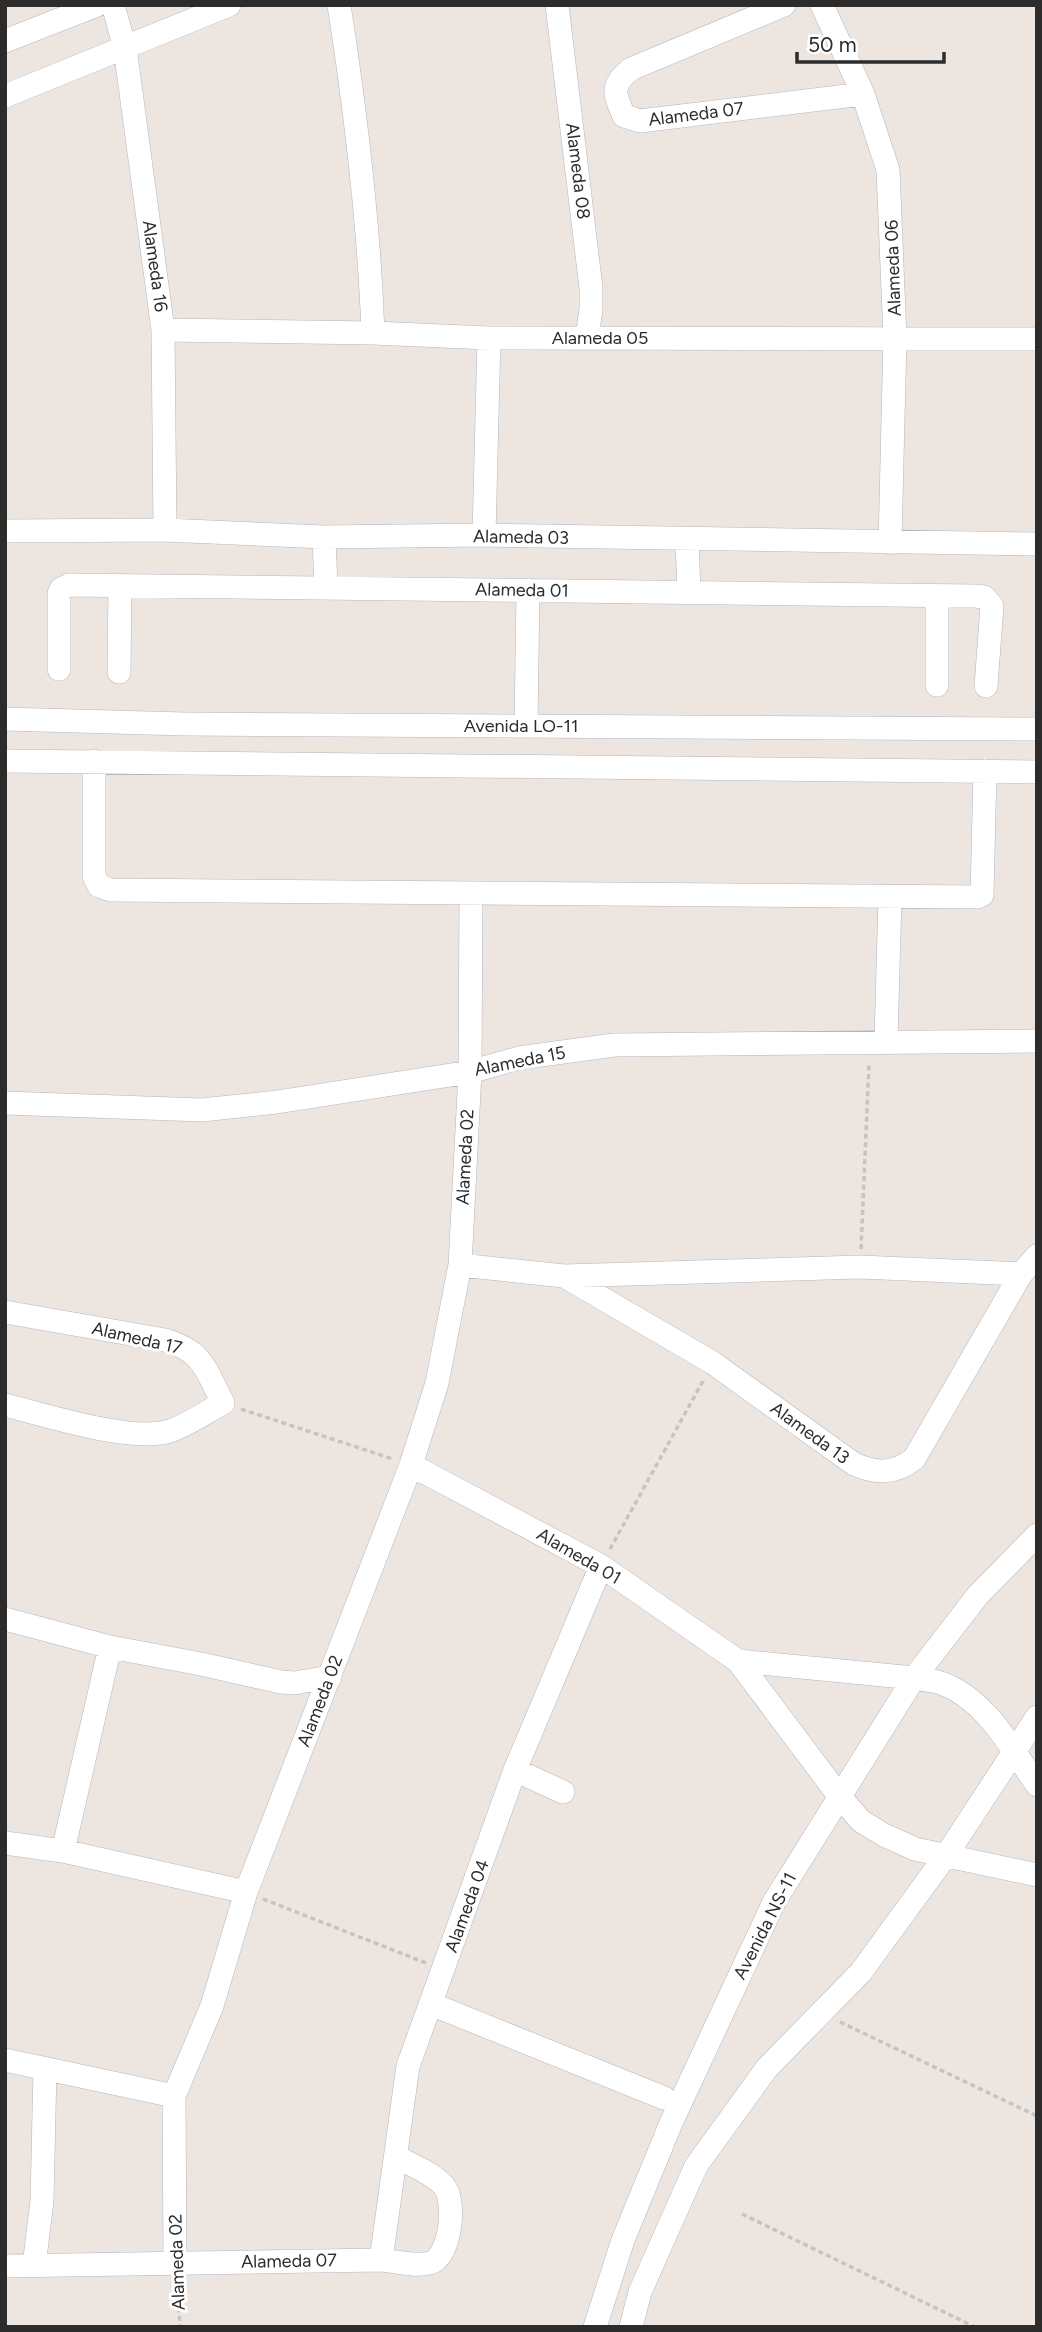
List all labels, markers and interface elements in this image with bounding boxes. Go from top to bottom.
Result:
scale bar [797,21,944,65]
text: 50 m [808,32,857,57]
street label: Alameda 07 [647,97,745,131]
street label: Alameda 08 [561,121,595,221]
street label: Alameda 16 [138,219,172,313]
street label: Alameda 06 [880,219,906,317]
street label: Alameda 05 [552,327,648,349]
street label: Alameda 03 [473,525,569,549]
street label: Alameda 01 [475,578,569,602]
street label: Avenida LO-11 [464,715,578,737]
street label: Alameda 15 [473,1041,567,1081]
street label: Alameda 02 [451,1108,479,1206]
street label: Alameda 17 [90,1317,184,1359]
street label: Alameda 13 [766,1397,854,1469]
street label: Alameda 01 [533,1523,625,1589]
street label: Alameda 02 [292,1652,348,1750]
street label: Alameda 04 [440,1856,494,1956]
street label: Avenida NS-11 [729,1869,801,1983]
street label: Alameda 02 [164,2214,190,2310]
street label: Alameda 07 [241,2249,337,2273]

